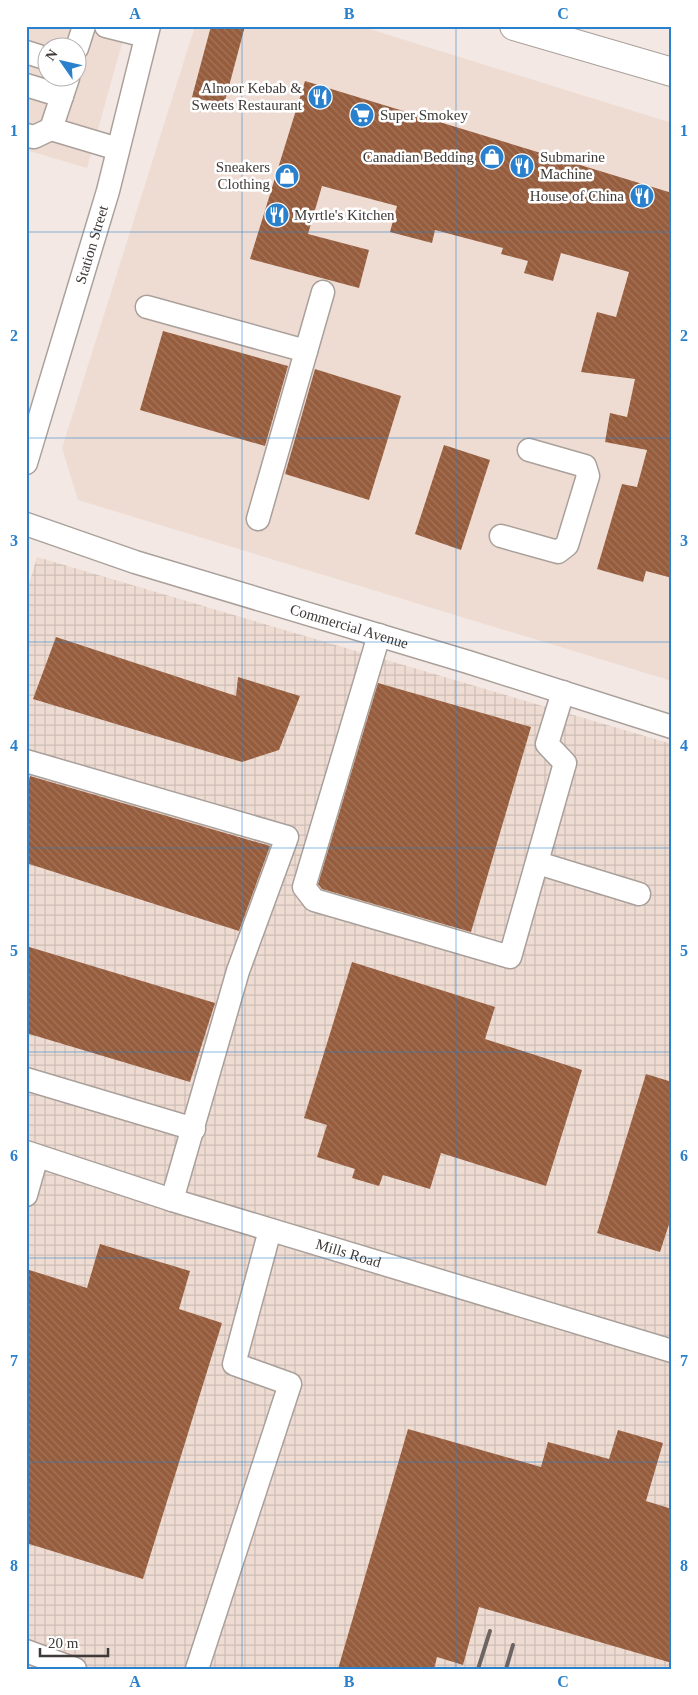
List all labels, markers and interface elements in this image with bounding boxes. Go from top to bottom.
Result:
text: A [129,5,141,22]
text: B [344,5,355,22]
text: C [557,5,569,22]
north arrow [38,38,88,88]
text: N [43,47,61,63]
place label: Alnoor Kebab & Sweets Restaurant [192,80,303,113]
restaurant icon: Alnoor Kebab & Sweets Restaurant [307,84,333,110]
supermarket icon: Super Smokey [349,102,375,128]
place label: Super Smokey [380,107,468,123]
text: 1 [10,122,18,139]
text: 1 [680,122,688,139]
shop icon: Canadian Bedding [479,144,505,170]
place label: Canadian Bedding [363,149,474,165]
place label: Submarine Machine [540,149,605,182]
restaurant icon: Submarine Machine [509,153,535,179]
place label: Sneakers Clothing [216,159,270,192]
shop icon: Sneakers Clothing [274,163,300,189]
restaurant icon: House of China [629,183,655,209]
place label: House of China [530,188,624,204]
restaurant icon: Myrtle's Kitchen [264,202,290,228]
street label: Station Street [72,203,111,286]
place label: Myrtle's Kitchen [294,207,395,223]
text: 2 [10,327,18,344]
text: 2 [680,327,688,344]
text: 3 [10,532,18,549]
text: 3 [680,532,688,549]
street label: Commercial Avenue [288,601,411,652]
text: 4 [10,737,18,754]
text: 4 [680,737,688,754]
text: 5 [10,942,18,959]
text: 5 [680,942,688,959]
text: 6 [10,1147,18,1164]
text: 6 [680,1147,688,1164]
street label: Mills Road [314,1236,383,1271]
text: 7 [10,1352,18,1369]
text: 7 [680,1352,688,1369]
text: 8 [10,1557,18,1574]
text: 8 [680,1557,688,1574]
scale bar [40,1625,108,1657]
text: 20 m [48,1635,79,1651]
text: A [129,1673,141,1690]
text: B [344,1673,355,1690]
text: C [557,1673,569,1690]

